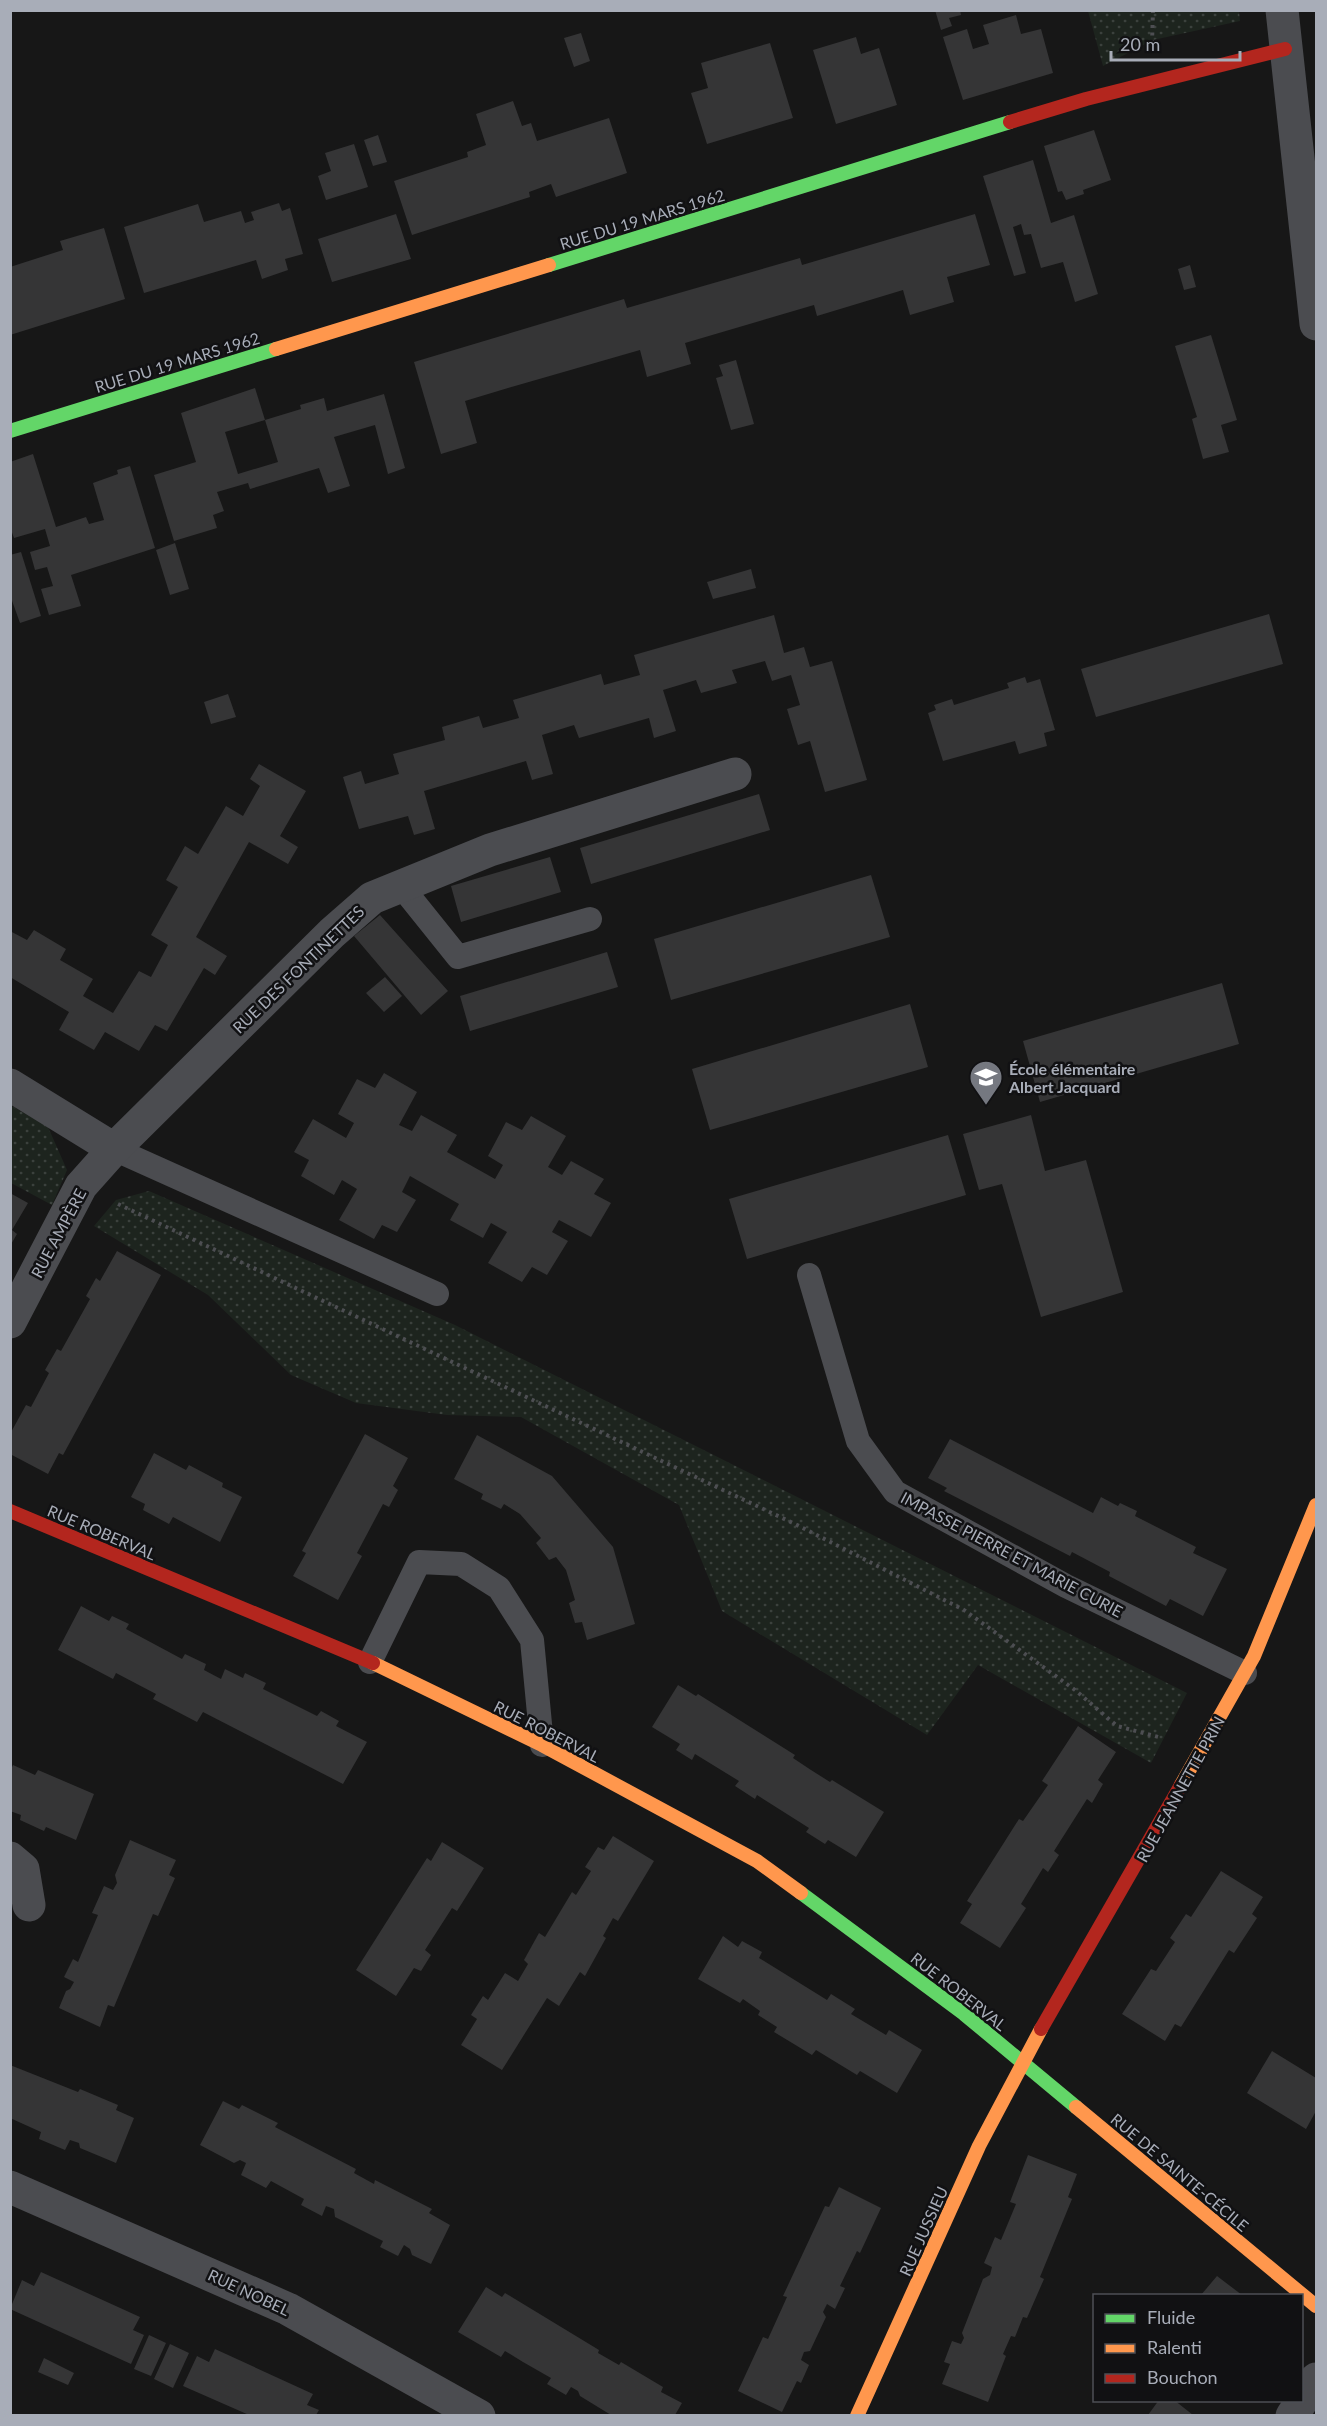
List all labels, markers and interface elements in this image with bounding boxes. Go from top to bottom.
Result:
scale bar [1111,24,1240,62]
text: 20 m [1120,33,1160,55]
street label: RUE DU 19 MARS 1962 [557,185,727,253]
street label: RUE DU 19 MARS 1962 [92,328,262,396]
street label: RUE DES FONTINETTES [228,901,368,1037]
school or university icon: École élémentaire Albert Jacquard [968,1059,1004,1106]
place label: École élémentaire Albert Jacquard [1008,1059,1136,1096]
street label: RUE AMPÈRE [27,1185,89,1281]
street label: IMPASSE PIERRE ET MARIE CURIE [898,1487,1126,1621]
street label: RUE ROBERVAL [45,1501,159,1563]
street label: RUE ROBERVAL [491,1696,603,1766]
street label: RUE JEANNETTE PRIN [1132,1713,1228,1865]
street label: RUE ROBERVAL [907,1948,1011,2034]
street label: RUE DE SAINTE-CÉCILE [1107,2109,1253,2235]
street label: RUE JUSSIEU [895,2183,951,2279]
street label: RUE NOBEL [205,2265,293,2319]
legend [1093,2294,1303,2402]
text: Fluide [1147,2306,1195,2328]
text: Ralenti [1147,2336,1202,2358]
text: Bouchon [1147,2366,1218,2388]

